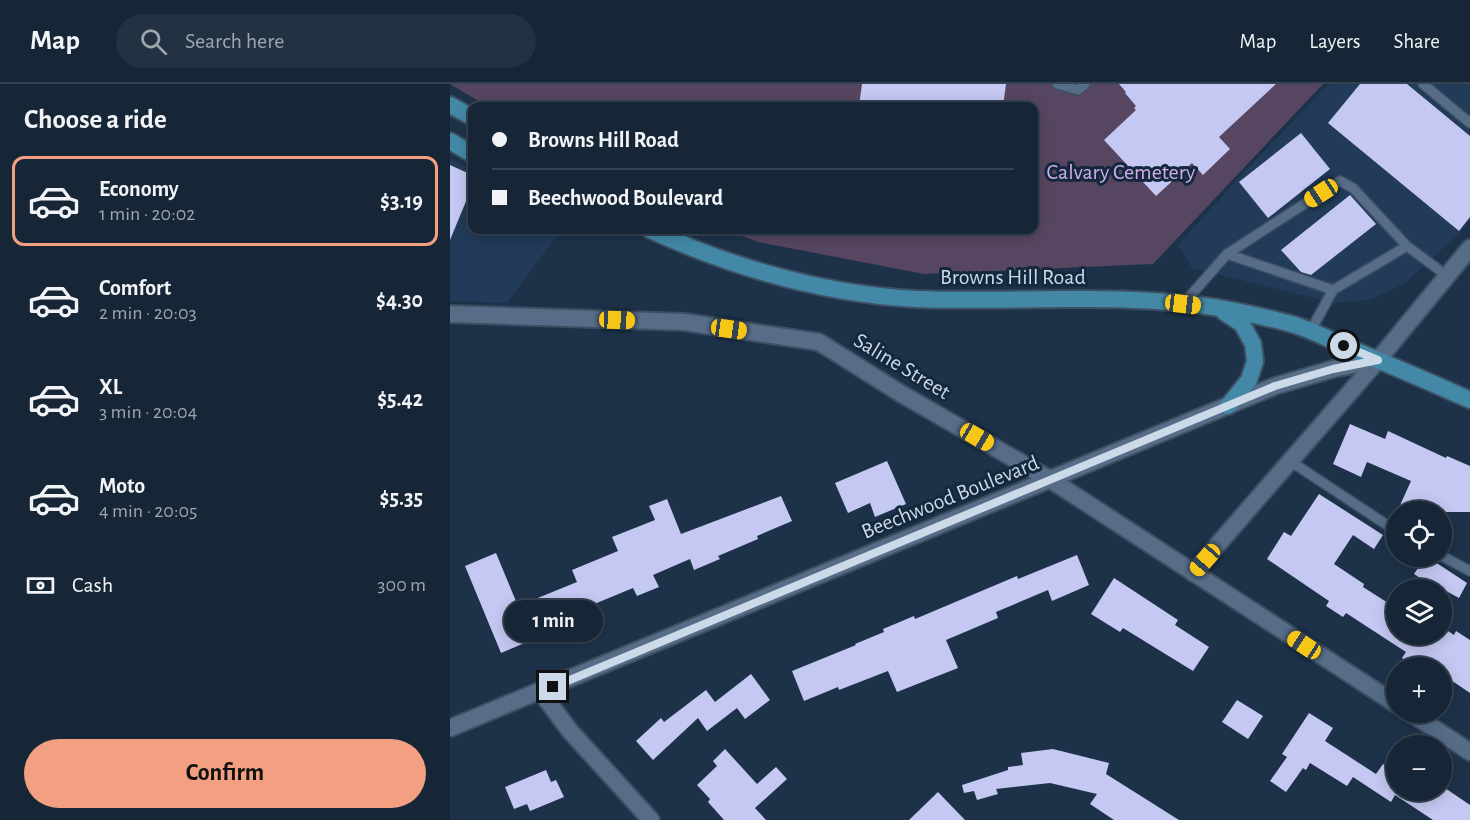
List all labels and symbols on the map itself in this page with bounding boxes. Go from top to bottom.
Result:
park label: Calvary Cemetery [1047,161,1196,183]
car [1301,176,1341,210]
street label: Browns Hill Road [940,266,1086,288]
car [1164,293,1202,315]
car [599,310,635,330]
car [710,318,748,340]
street label: Saline Street [850,329,954,403]
route start [1330,332,1357,359]
car [957,420,997,454]
street label: Beechwood Boulevard [858,451,1042,543]
car [1186,541,1224,579]
callout: 1 min [504,600,602,642]
car [1284,628,1324,662]
route end [539,673,566,700]

